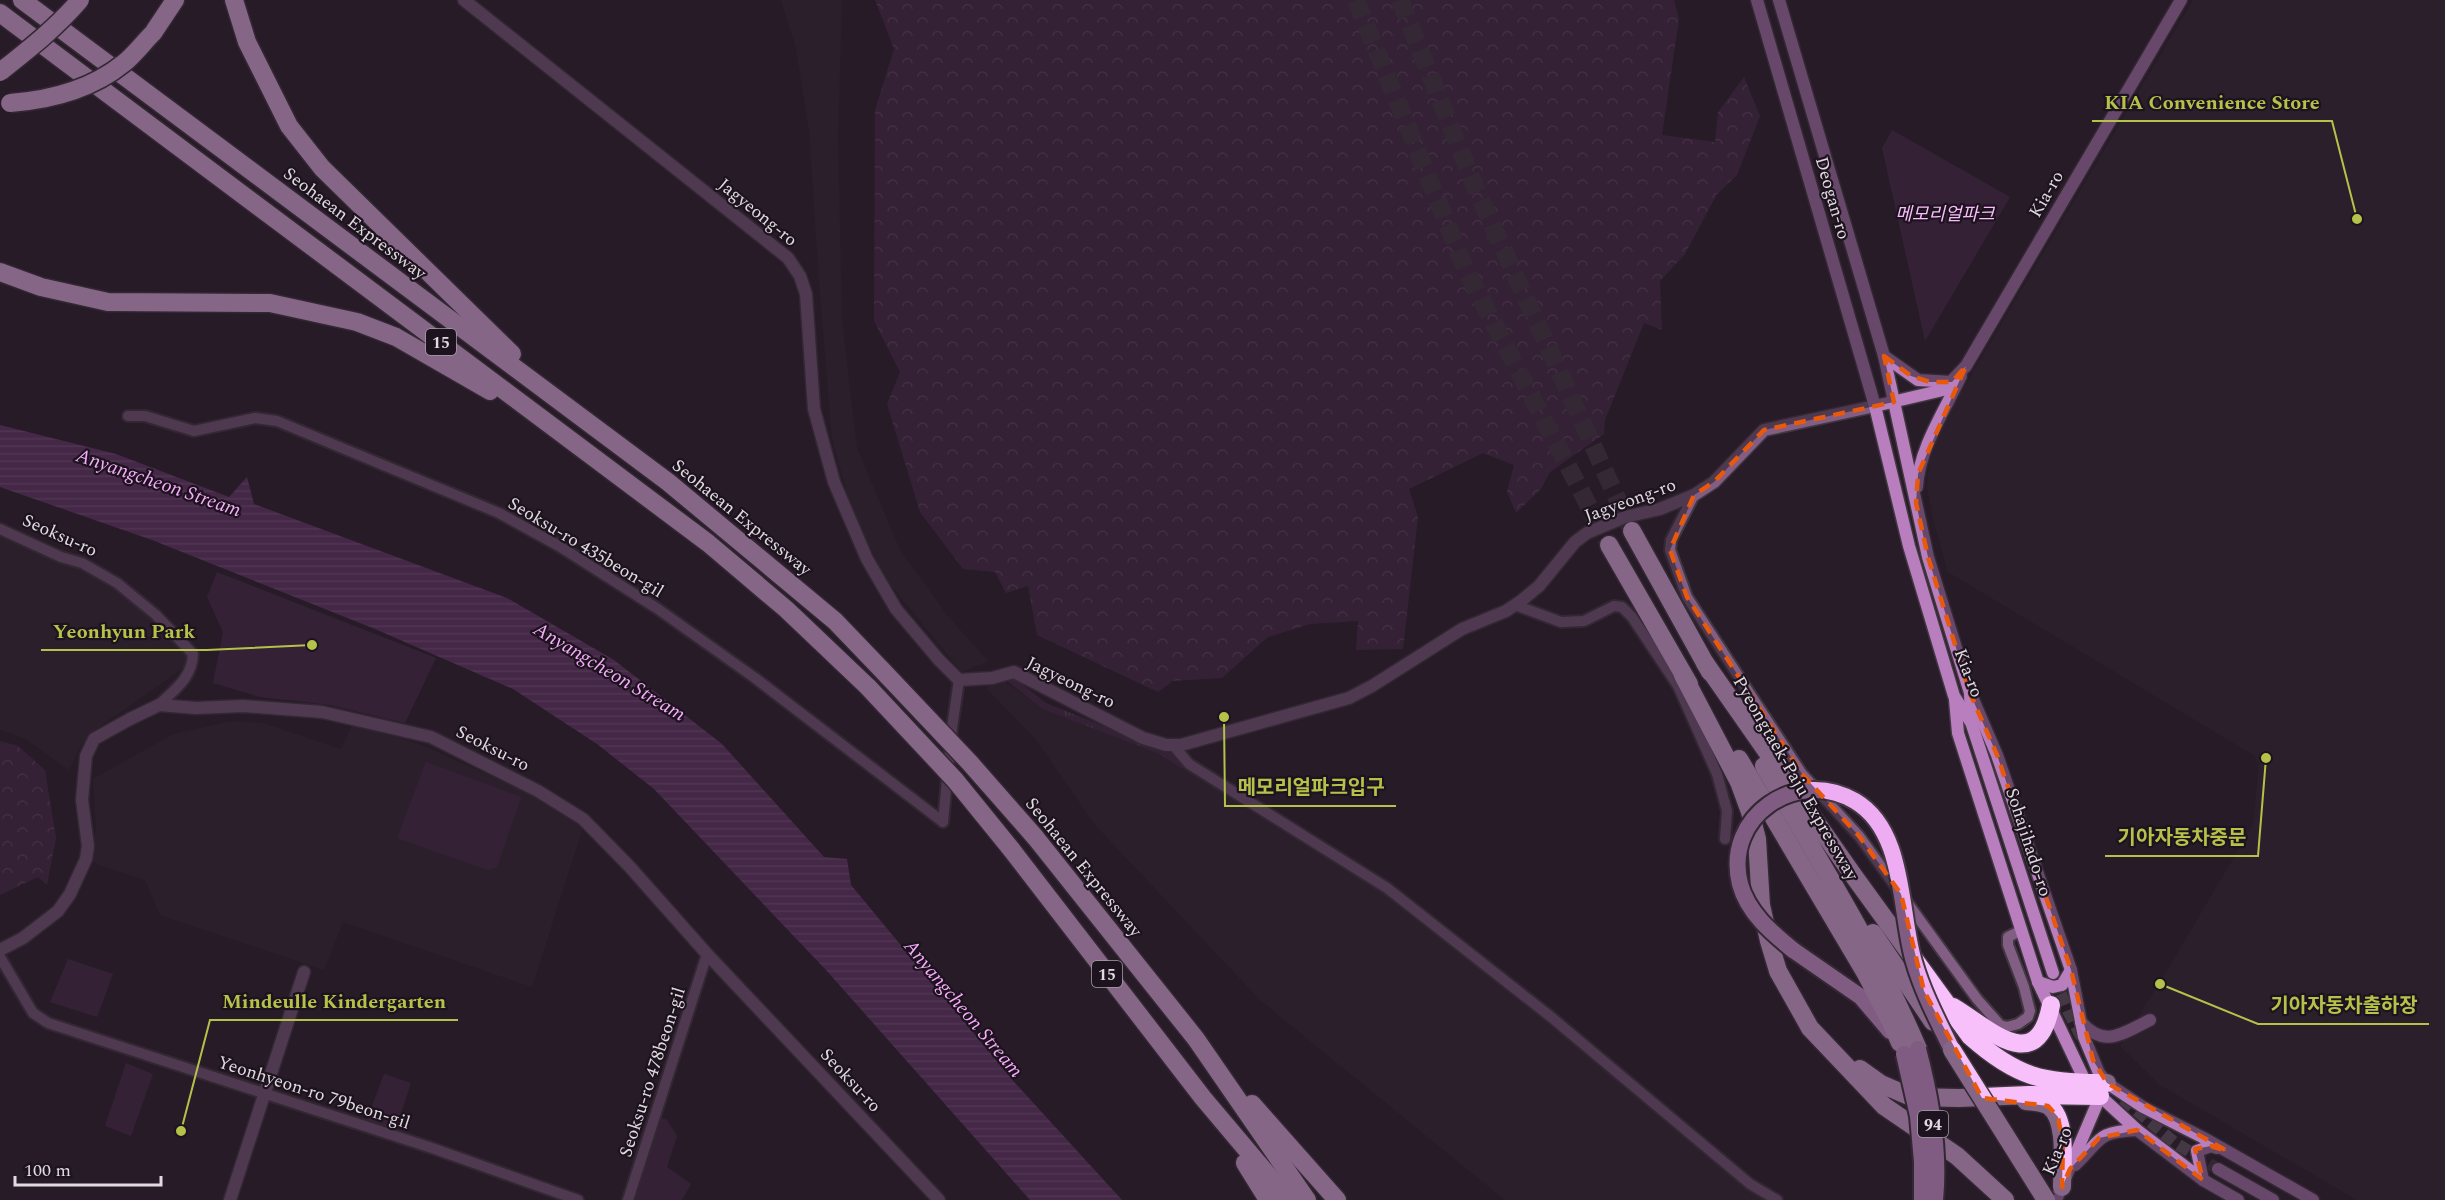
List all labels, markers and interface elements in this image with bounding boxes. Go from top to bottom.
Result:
callout: KIA Convenience Store [2092,83,2332,121]
text: KIA Convenience Store [2104,88,2320,118]
street label: Deogan-ro [1808,154,1857,243]
street label: Seohaean Expressway [277,161,433,287]
street label: Kia-ro [2022,166,2071,223]
street label: Jagyeong-ro [712,172,803,253]
park label: 메모리얼파크 [1895,201,1996,228]
road number: 15 [426,329,456,355]
water label: Anyangcheon Stream [71,440,246,525]
street label: Seohaean Expressway [666,452,819,583]
street label: Jagyeong-ro [1581,471,1680,530]
street label: Seoksu-ro 435beon-gil [503,490,669,605]
street label: Seoksu-ro [18,507,102,564]
callout: Yeonhyun Park [41,612,207,650]
water label: Anyangcheon Stream [527,614,692,729]
text: Yeonhyun Park [53,617,195,647]
street label: Kia-ro [1947,645,1990,702]
street label: Jagyeong-ro [1022,649,1120,716]
street label: Pyeongtaek-Paju Expressway [1726,671,1866,887]
street label: Seoksu-ro [451,718,534,779]
callout: 메모리얼파크입구 [1225,768,1396,806]
text: 메모리얼파크입구 [1237,773,1385,803]
street label: Sohajihado-ro [1998,784,2059,900]
street label: Seohaean Expressway [1019,792,1149,944]
callout: 기아자동차중문 [2105,818,2258,856]
text: 기아자동차중문 [2118,823,2246,853]
water label: Anyangcheon Stream [896,932,1031,1085]
road number: 15 [1092,961,1122,987]
callout: Mindeulle Kindergarten [210,982,458,1020]
street label: Seoksu-ro 478beon-gil [612,984,693,1161]
callout: 기아자동차출하장 [2258,986,2429,1024]
text: Mindeulle Kindergarten [222,987,446,1017]
text: 기아자동차출하장 [2270,991,2418,1021]
street label: Seoksu-ro [814,1042,888,1119]
street label: Yeonhyeon-ro 79beon-gil [214,1049,414,1136]
road number: 94 [1918,1111,1948,1137]
street label: Kia-ro [2035,1123,2080,1180]
scale bar [15,1149,160,1187]
text: 100 m [24,1157,71,1184]

